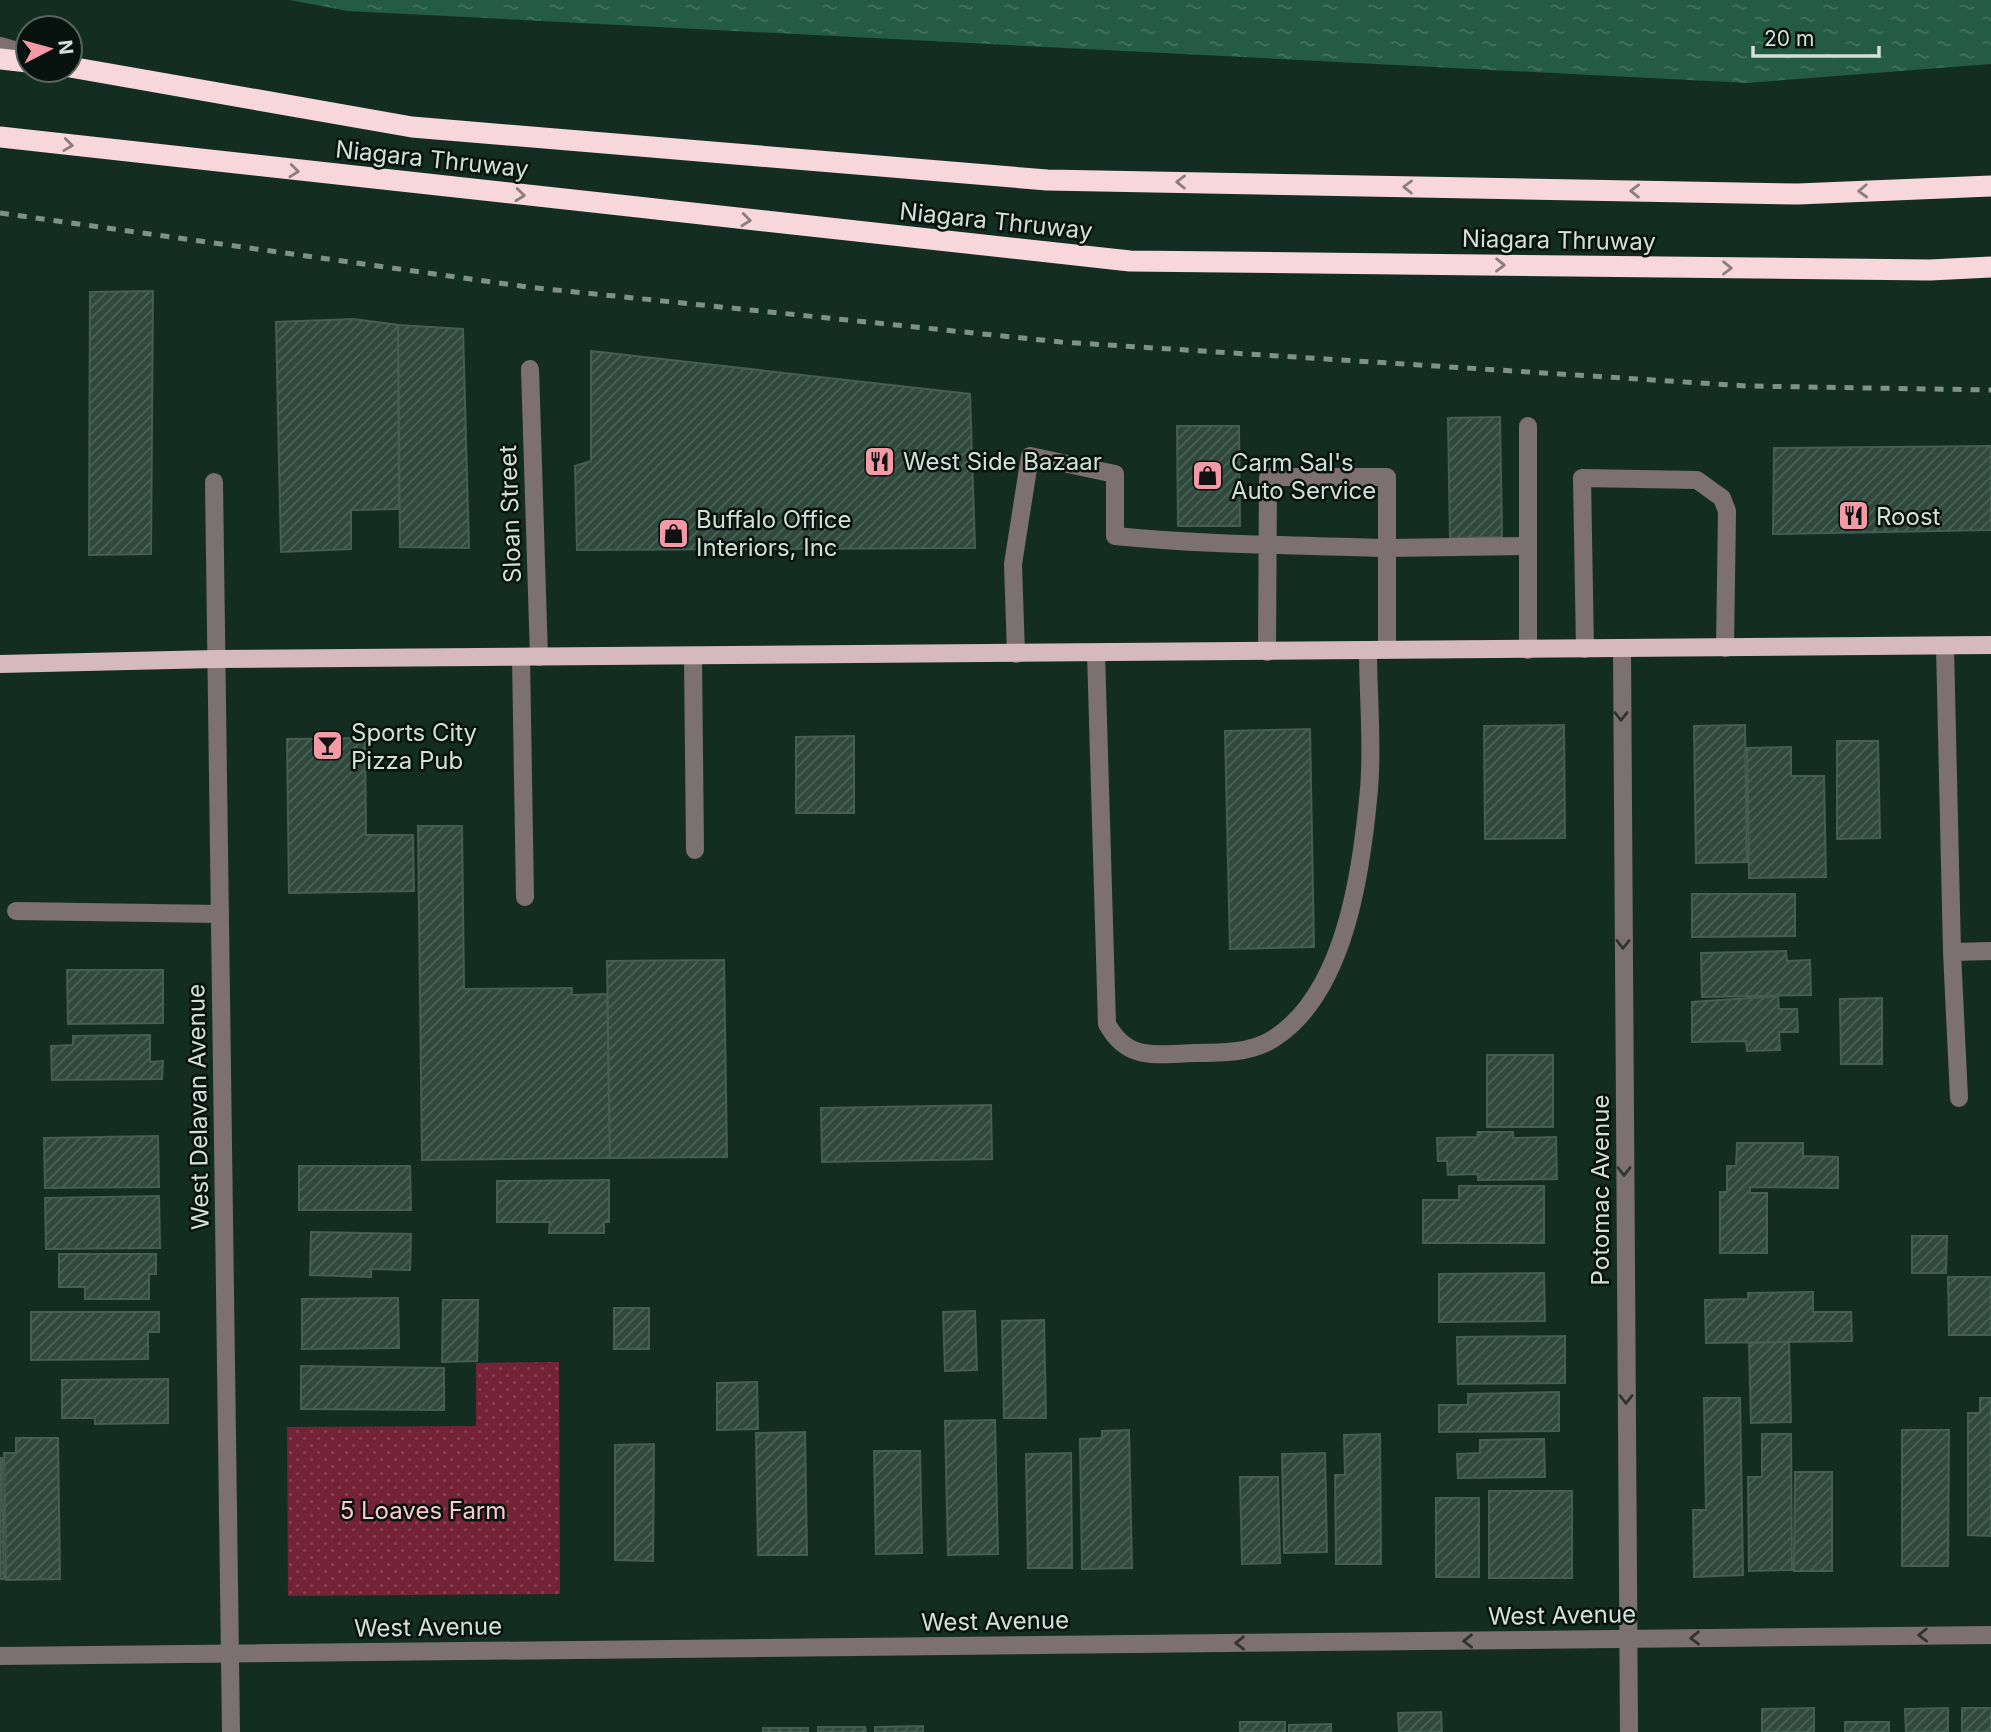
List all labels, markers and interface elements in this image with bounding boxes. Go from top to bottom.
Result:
north arrow [14,14,84,84]
scale bar [1753,14,1879,58]
text: 20 m [1764,26,1814,51]
text: N [53,39,78,56]
street label: Niagara Thruway [334,134,530,184]
one-way arrow [62,137,74,152]
one-way arrow [288,163,300,178]
one-way arrow [1175,175,1186,190]
one-way arrow [1402,179,1413,194]
one-way arrow [1630,183,1640,199]
one-way arrow [1857,183,1868,198]
one-way arrow [515,187,526,202]
street label: Niagara Thruway [898,196,1094,246]
one-way arrow [740,212,752,227]
street label: Niagara Thruway [1462,224,1656,256]
one-way arrow [1495,257,1506,273]
one-way arrow [1722,260,1733,276]
street label: Sloan Street [493,444,527,583]
restaurant icon: West Side Bazaar [863,444,897,478]
place label: West Side Bazaar [903,447,1102,476]
place label: Carm Sal's Auto Service [1231,448,1376,505]
shop icon: Carm Sal's Auto Service [1191,459,1225,493]
restaurant icon: Roost [1836,499,1870,533]
place label: Roost [1876,502,1941,531]
place label: Buffalo Office Interiors, Inc [696,505,851,562]
shop icon: Buffalo Office Interiors, Inc [656,516,690,550]
one-way arrow [1613,711,1629,722]
place label: Sports City Pizza Pub [351,718,477,775]
bar icon: Sports City Pizza Pub [311,729,345,763]
one-way arrow [1615,939,1631,949]
street label: West Delavan Avenue [181,984,215,1230]
street label: Potomac Avenue [1586,1095,1615,1285]
one-way arrow [1616,1166,1632,1177]
one-way arrow [1618,1394,1634,1404]
park label: 5 Loaves Farm [340,1496,506,1525]
street label: West Avenue [1488,1599,1636,1631]
street label: West Avenue [921,1605,1069,1637]
street label: West Avenue [354,1611,502,1643]
one-way arrow [1917,1628,1928,1643]
one-way arrow [1690,1630,1700,1646]
one-way arrow [1462,1633,1473,1648]
one-way arrow [1235,1635,1245,1651]

